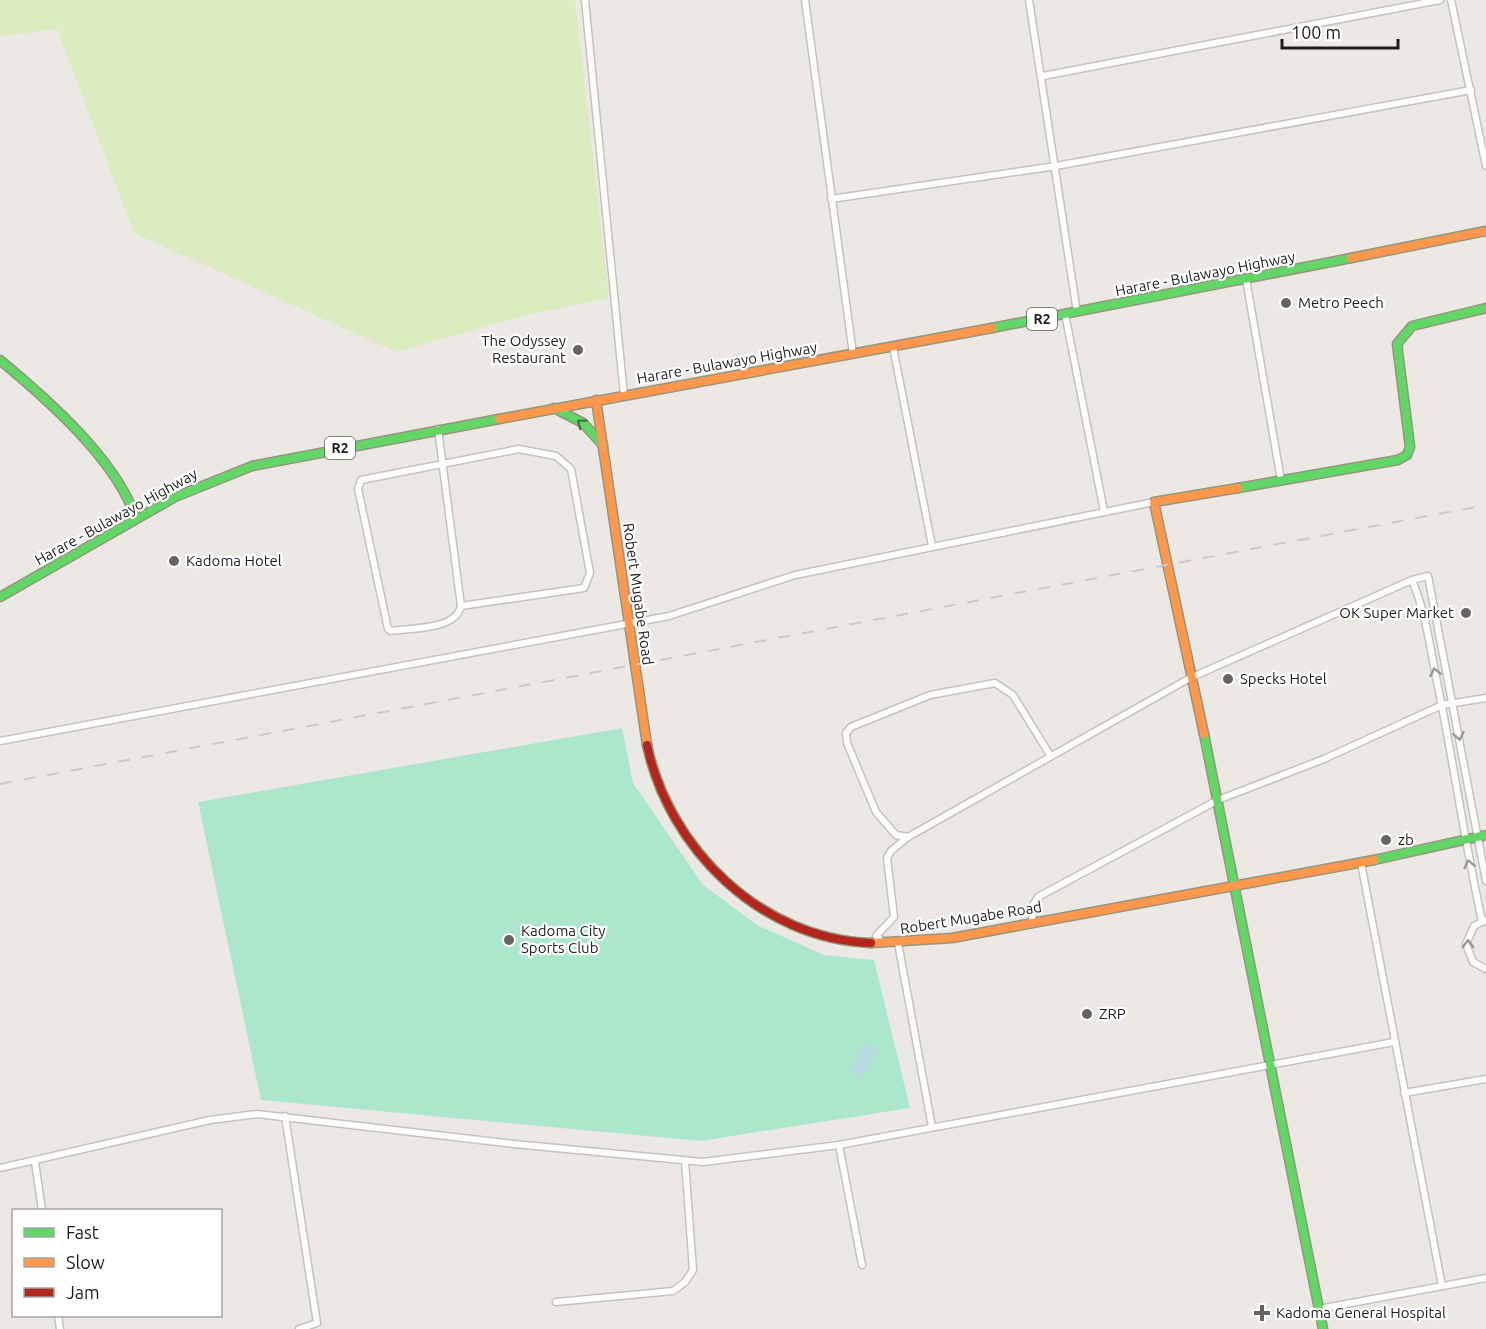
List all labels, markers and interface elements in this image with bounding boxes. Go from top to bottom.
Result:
scale bar [1282,12,1398,50]
text: 100 m [1291,22,1341,42]
street label: Harare - Bulawayo Highway [1113,248,1296,299]
place label: Metro Peech [1298,294,1384,311]
marker: Metro Peech [1279,296,1293,310]
road number: R2 [1027,308,1057,330]
place label: The Odyssey Restaurant [481,332,566,366]
street label: Harare - Bulawayo Highway [635,338,819,387]
marker: The Odyssey Restaurant [571,343,585,357]
one-way arrow [577,419,588,430]
road number: R2 [325,437,355,459]
street label: Harare - Bulawayo Highway [32,465,200,568]
street label: Robert Mugabe Road [620,522,657,666]
place label: Kadoma Hotel [186,552,282,569]
marker: Kadoma Hotel [167,554,181,568]
place label: OK Super Market [1339,604,1454,621]
marker: OK Super Market [1459,606,1473,620]
one-way arrow [1429,667,1442,677]
place label: Specks Hotel [1240,670,1327,687]
marker: Specks Hotel [1221,672,1235,686]
one-way arrow [1452,731,1465,741]
place label: zb [1398,831,1414,848]
marker: zb [1379,833,1393,847]
one-way arrow [1464,859,1477,869]
street label: Robert Mugabe Road [899,898,1043,937]
place label: Kadoma City Sports Club [521,922,605,956]
marker: Kadoma City Sports Club [502,933,516,947]
one-way arrow [1462,940,1474,949]
place label: ZRP [1099,1005,1126,1022]
marker: ZRP [1080,1007,1094,1021]
legend [12,1209,222,1317]
text: Fast [66,1222,99,1242]
text: Slow [66,1252,105,1272]
text: Jam [66,1282,100,1302]
marker: Kadoma General Hospital [1253,1304,1271,1322]
place label: Kadoma General Hospital [1276,1304,1446,1321]

